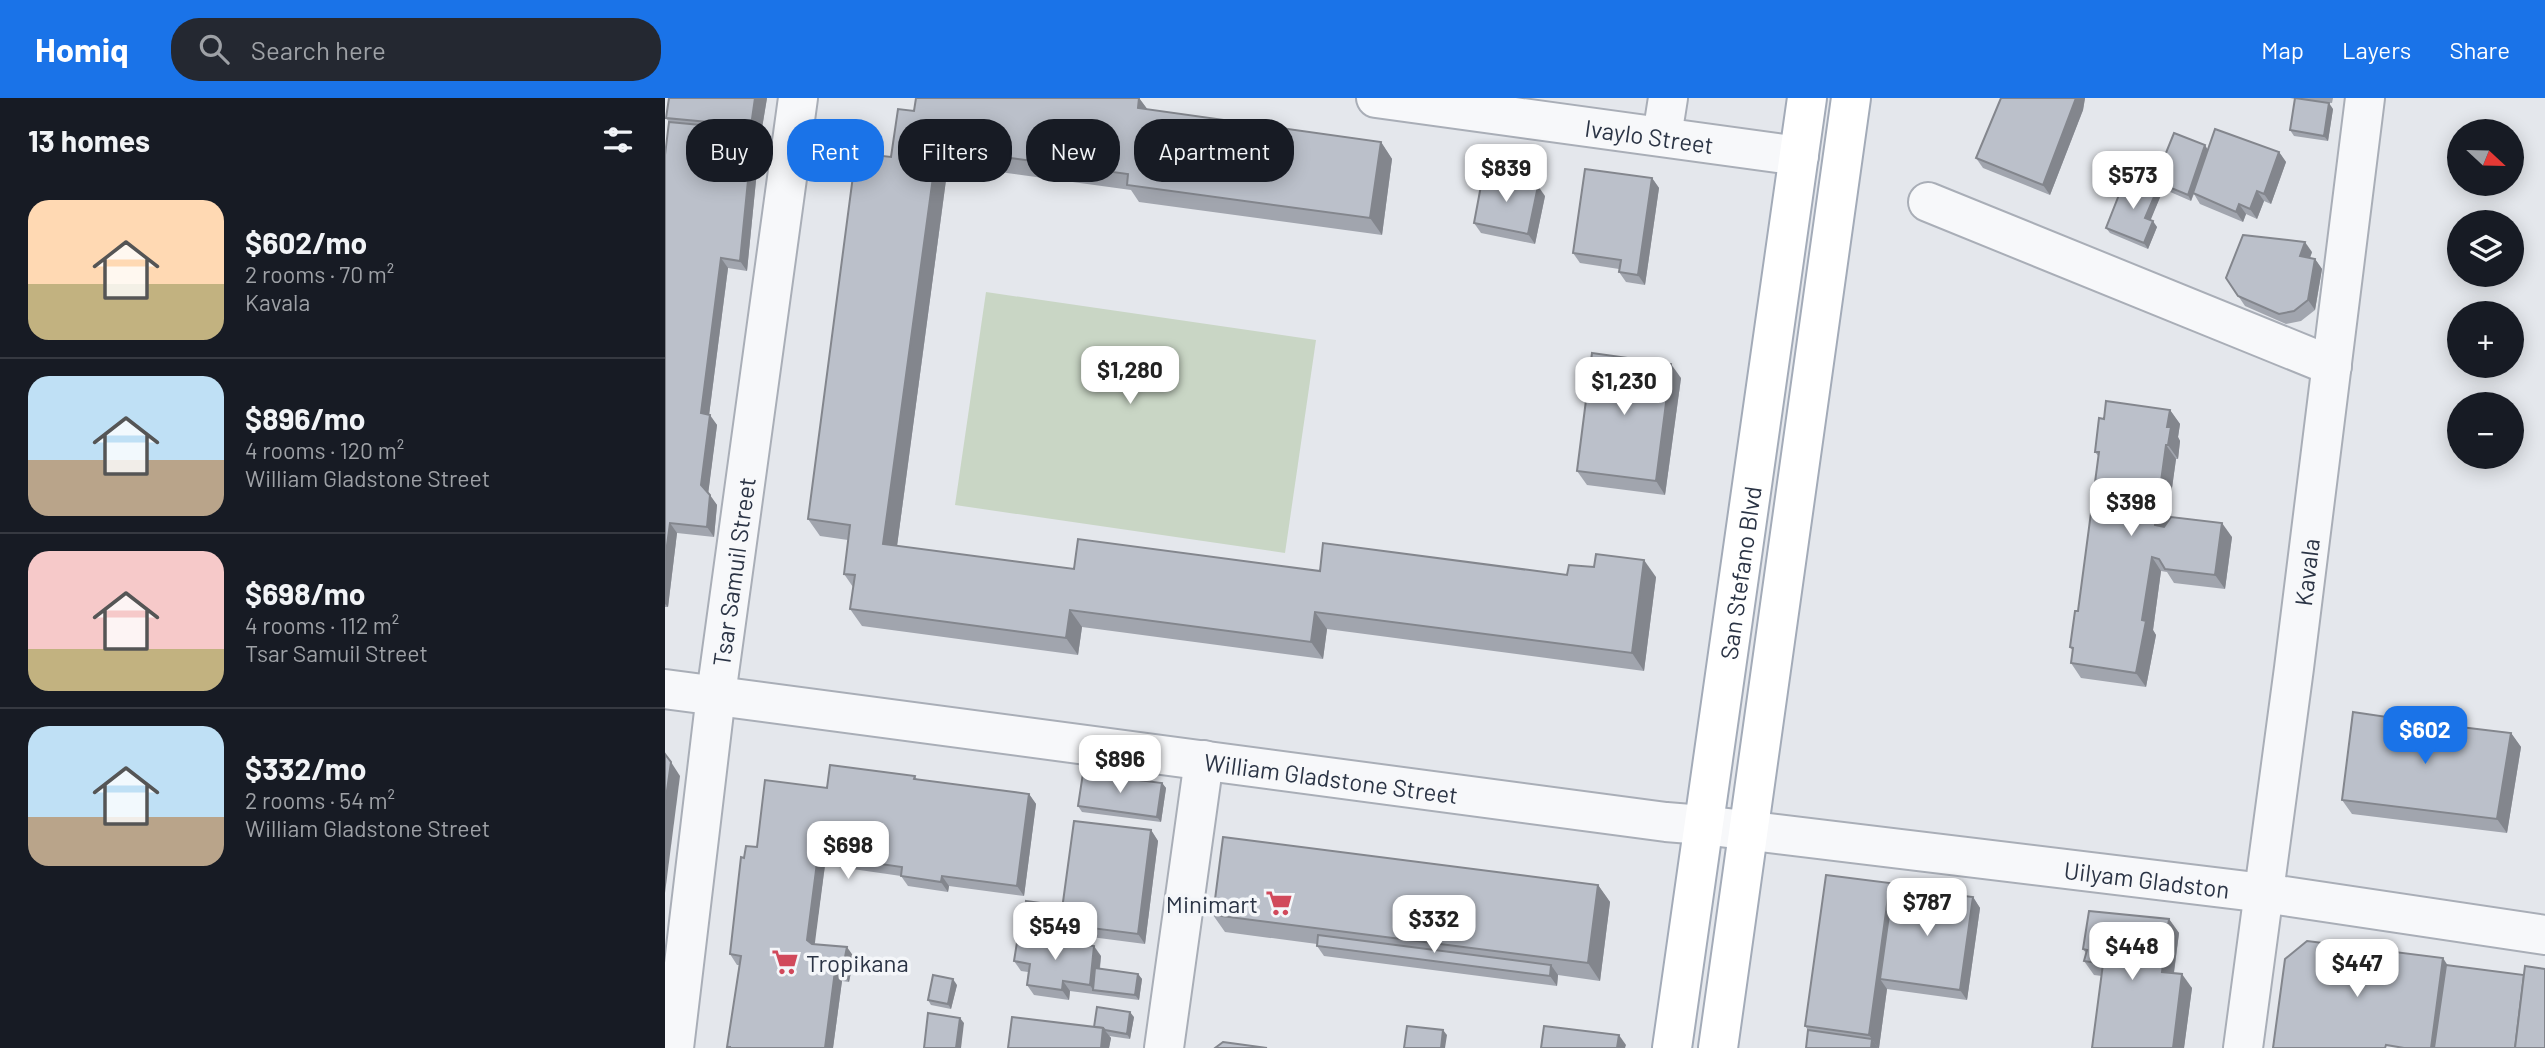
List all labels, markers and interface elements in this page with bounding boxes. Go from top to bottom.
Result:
search box [171,18,661,81]
text: Homiq [35,29,129,69]
icon: search [195,30,233,68]
text: Search here [251,34,386,65]
text: Map [2261,35,2304,64]
text: Layers [2342,35,2411,64]
text: Share [2449,35,2510,64]
street label: Ivaylo Street [1583,112,1716,159]
chip: Buy [686,119,773,182]
chip: Rent [787,119,884,182]
chip: Filters [898,119,1012,182]
chip: New [1026,119,1120,182]
chip: Apartment [1134,119,1294,182]
north arrow [2447,119,2523,196]
map controls [2447,119,2524,469]
icon: filters [599,121,637,159]
text: 13 homes [28,122,150,158]
pin: $839 [1465,144,1547,204]
pin: $573 [2092,152,2174,211]
text: $839 [1481,153,1531,181]
text: $573 [2108,160,2158,188]
button: layers [2447,210,2524,287]
text: $602/mo [245,224,367,260]
icon: home [84,228,168,312]
text: 2 rooms · 70 m² [245,260,394,288]
text: Kavala [245,288,310,316]
button: + [2447,301,2524,378]
pin: $1,280 [1073,346,1187,406]
text: $1,280 [1097,355,1163,383]
pin: $1,230 [1567,358,1681,417]
text: $1,230 [1591,366,1657,394]
button: − [2447,392,2524,469]
text: $896/mo [245,400,365,436]
icon: home [84,404,168,488]
text: 4 rooms · 120 m² [245,436,404,464]
text: William Gladstone Street [245,464,490,492]
street label: Tsar Samuil Street [706,475,760,668]
pin: $398 [2090,478,2172,538]
street label: San Stefano Blvd [1713,484,1766,661]
text: $398 [2106,487,2156,515]
street label: Kavala [2287,537,2325,608]
text: $698/mo [245,575,365,611]
icon: home [84,579,168,663]
text: 4 rooms · 112 m² [245,611,399,639]
text: Tsar Samuil Street [245,639,428,667]
pin: $602 [2384,706,2466,766]
text: $602 [2399,715,2451,743]
pin: $896 [1079,736,1161,795]
text: $896 [1095,744,1145,772]
street label: William Gladstone Street [1202,746,1460,809]
text: $332/mo [245,750,366,786]
icon: home [84,754,168,838]
text: 2 rooms · 54 m² [245,786,395,814]
text: William Gladstone Street [245,814,490,842]
pin: $698 [807,822,889,881]
text: $698 [823,830,873,858]
street label: Uilyam Gladston [2062,854,2231,903]
pin: $787 [1886,878,1968,938]
text: $787 [1903,887,1951,915]
supermarket icon: Minimart [1264,888,1294,918]
place label: Minimart [1166,889,1258,918]
pin: $332 [1393,896,1475,955]
pin: $549 [1014,902,1096,962]
text: $332 [1409,904,1459,932]
text: $549 [1029,911,1081,939]
pin: $448 [2091,922,2173,982]
text: $448 [2105,931,2159,959]
pin: $447 [2316,940,2398,999]
supermarket icon: Tropikana [770,947,800,977]
place label: Tropikana [806,948,909,977]
text: $447 [2332,948,2382,976]

